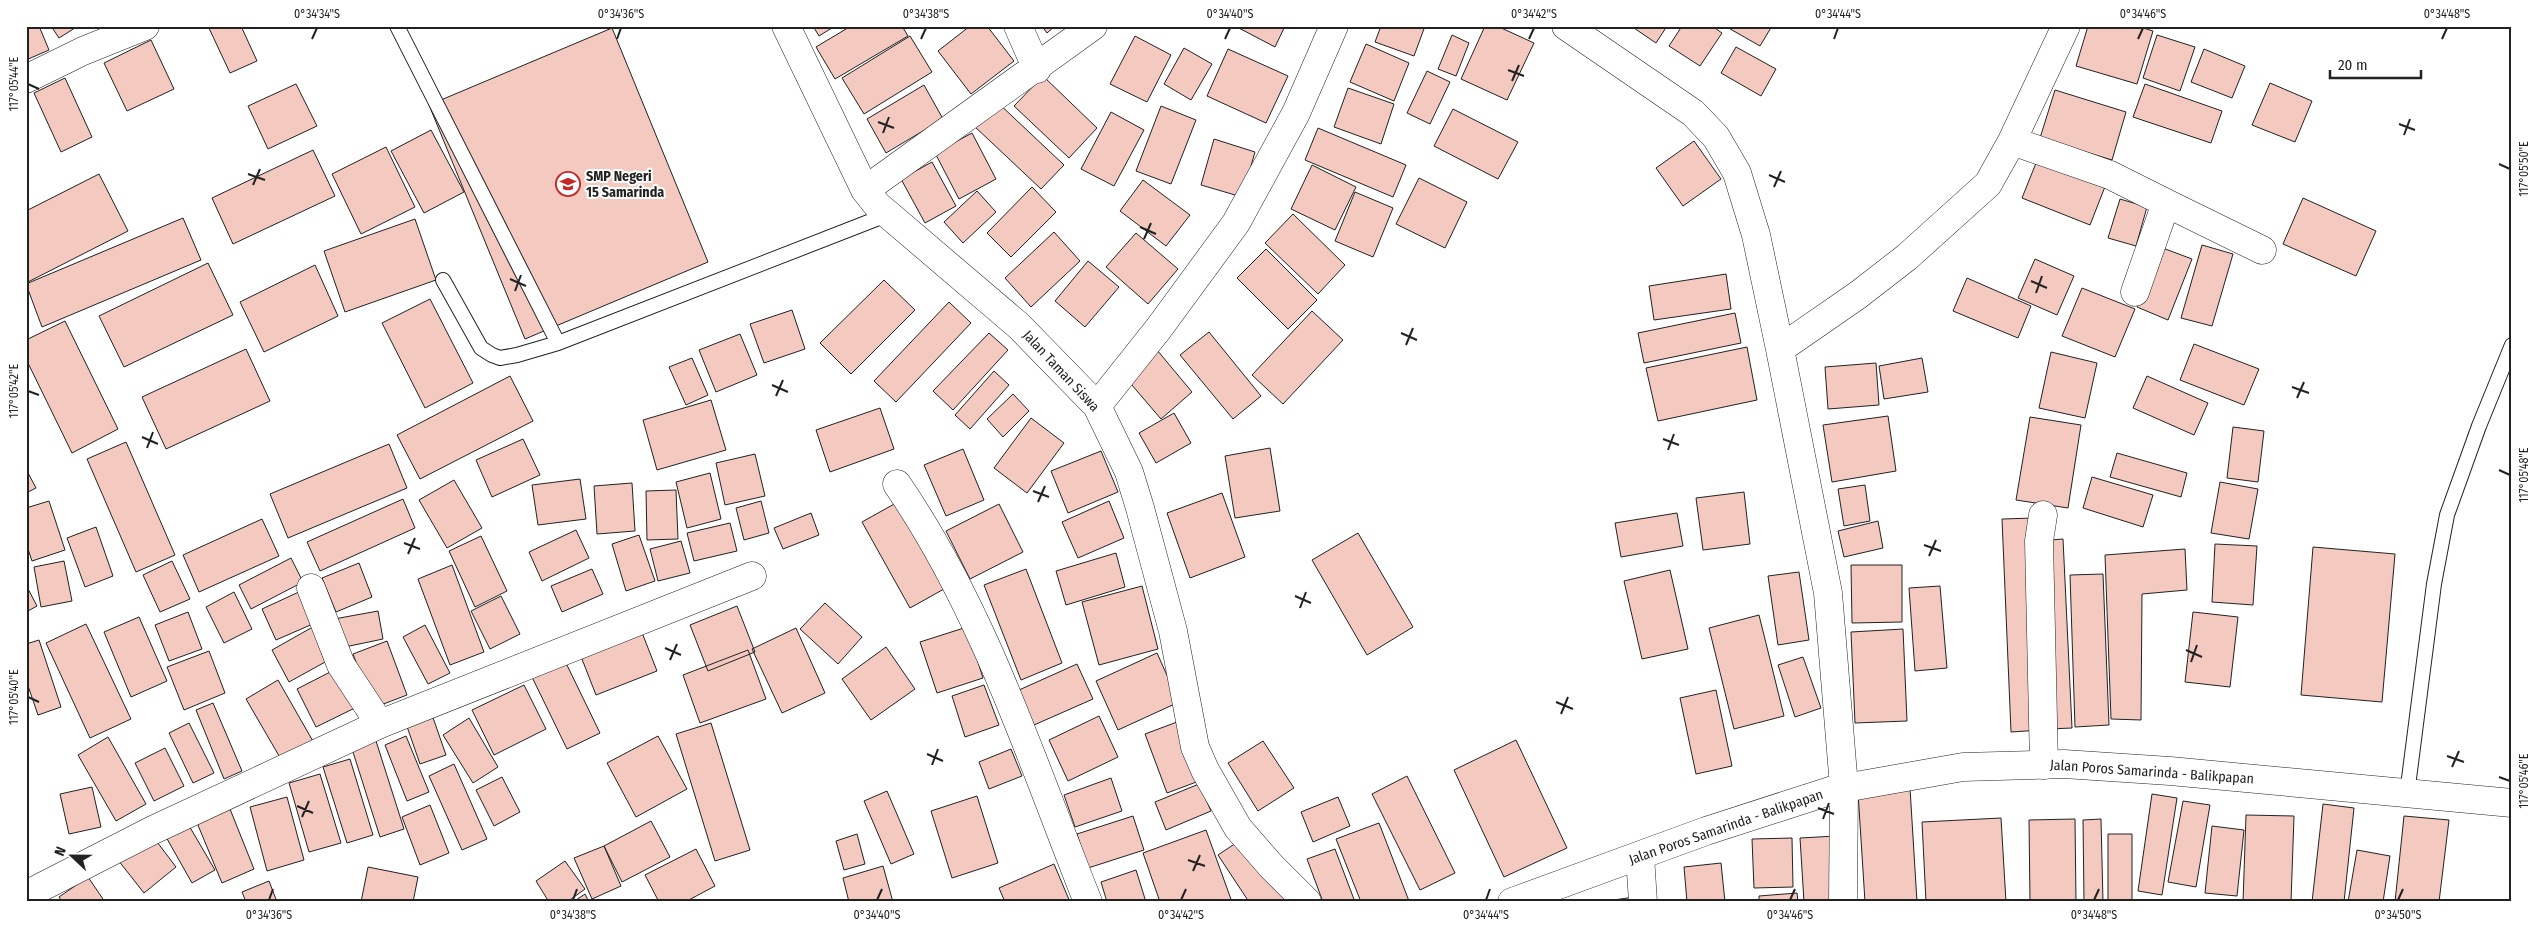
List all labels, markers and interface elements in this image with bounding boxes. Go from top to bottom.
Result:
text: 0°34'34"S [294,7,340,21]
text: 0°34'36"S [598,7,644,21]
text: 0°34'38"S [903,7,949,21]
text: 0°34'40"S [1207,7,1253,21]
text: 0°34'42"S [1511,7,1557,21]
text: 0°34'44"S [1815,7,1861,21]
text: 0°34'46"S [2120,7,2166,21]
text: 0°34'48"S [2424,7,2470,21]
scale bar [2330,48,2422,80]
text: 117°05'44"E [7,56,21,111]
text: 20 m [2338,56,2368,74]
text: 117°05'50"E [2517,141,2531,197]
place label: SMP Negeri 15 Samarinda [586,168,664,201]
school or university icon: SMP Negeri 15 Samarinda [555,171,581,197]
street label: Jalan Taman Siswa [1019,327,1103,415]
text: 117°05'42"E [7,364,21,418]
text: 117°05'48"E [2517,447,2531,502]
text: 117°05'40"E [7,669,21,725]
text: 117°05'46"E [2517,753,2531,808]
street label: Jalan Poros Samarinda - Balikpapan [2050,756,2254,788]
street label: Jalan Poros Samarinda - Balikpapan [1627,786,1825,868]
north arrow [48,830,98,880]
text: N [51,844,70,858]
text: 0°34'36"S [246,908,292,922]
text: 0°34'38"S [550,908,596,922]
text: 0°34'40"S [854,908,900,922]
text: 0°34'42"S [1158,908,1204,922]
text: 0°34'44"S [1463,908,1509,922]
text: 0°34'46"S [1767,908,1813,922]
text: 0°34'48"S [2071,908,2117,922]
text: 0°34'50"S [2375,908,2422,922]

